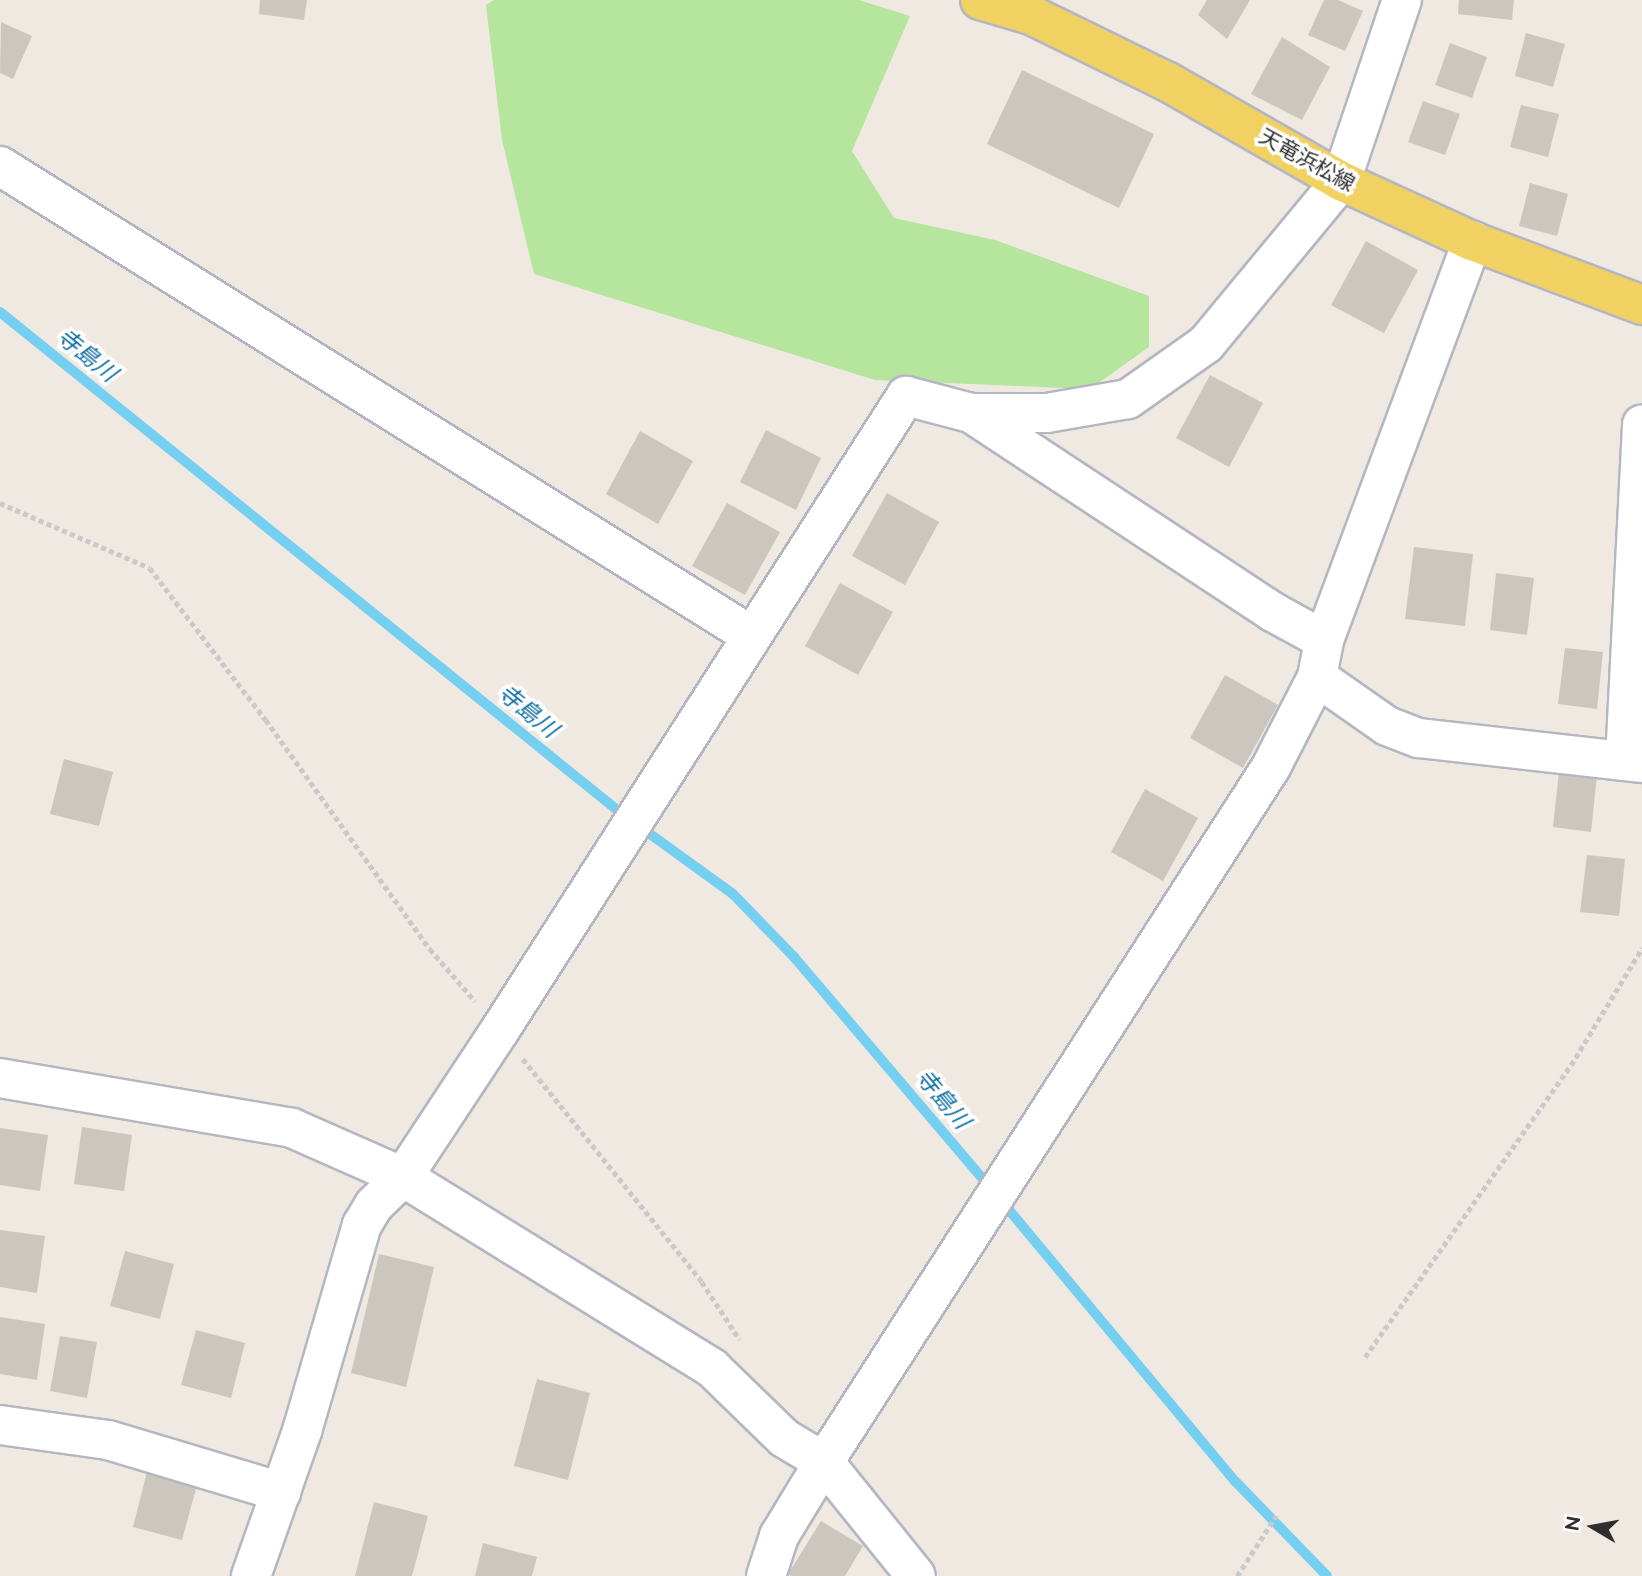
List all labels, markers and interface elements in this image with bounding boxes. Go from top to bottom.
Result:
street label: 天竜浜松線 [1255,124,1359,196]
water label: 寺島川 [52,323,122,387]
water label: 寺島川 [493,679,563,743]
water label: 寺島川 [910,1064,976,1134]
north arrow [1558,1492,1628,1562]
text: N [1560,1514,1584,1532]

